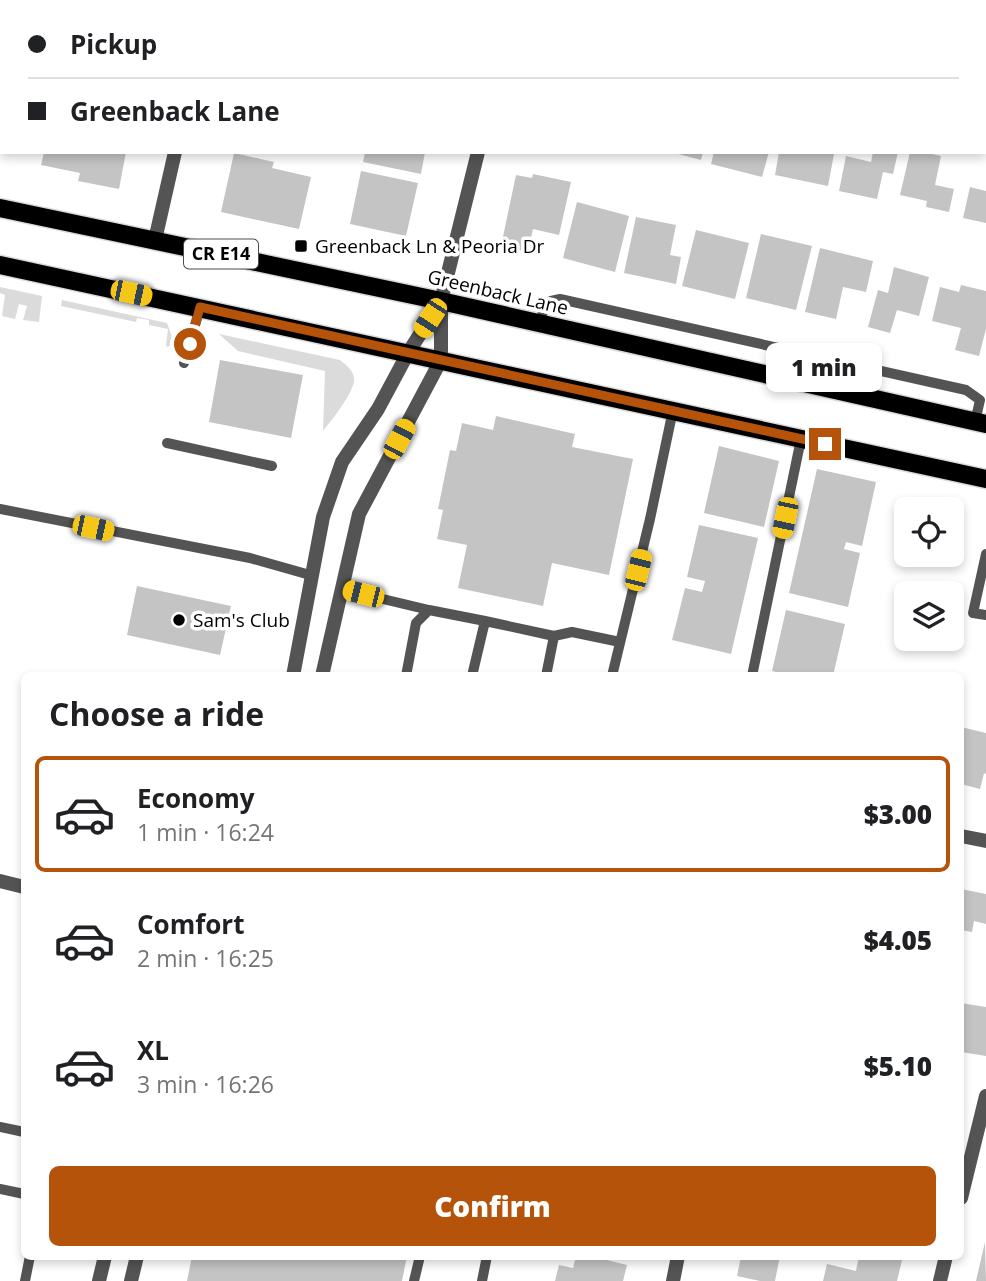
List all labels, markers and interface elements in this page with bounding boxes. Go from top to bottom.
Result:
text: Pickup [70,26,157,62]
text: Greenback Lane [70,93,280,129]
place label: Greenback Ln & Peoria Dr [315,233,544,259]
marker: Greenback Ln & Peoria Dr [293,238,309,254]
road number: CR E14 [184,240,258,268]
street label: Greenback Lane [425,263,571,321]
car [109,278,154,308]
car [410,295,451,341]
route start [174,328,206,360]
callout: 1 min [767,342,883,392]
text: 1 min [791,351,857,383]
car [380,416,419,462]
route end [809,428,841,460]
car [771,495,800,541]
map controls [894,497,964,651]
button: locate [894,497,964,567]
car [71,513,116,543]
car [623,547,654,593]
car [341,579,386,609]
button: layers [894,581,964,651]
place label: Sam's Club [193,607,290,633]
marker: Sam's Club [171,612,187,628]
text: Choose a ride [49,692,264,735]
text: Economy [137,780,255,816]
icon: car [53,783,116,846]
text: $3.00 [864,796,932,832]
text: 1 min · 16:24 [137,816,274,848]
text: Comfort [137,906,244,942]
icon: car [53,909,116,972]
text: $4.05 [864,922,932,958]
text: 2 min · 16:25 [137,942,274,974]
text: XL [137,1032,169,1068]
icon: car [53,1035,116,1098]
text: $5.10 [864,1048,932,1084]
text: 3 min · 16:26 [137,1068,274,1100]
button: Confirm [49,1166,936,1246]

